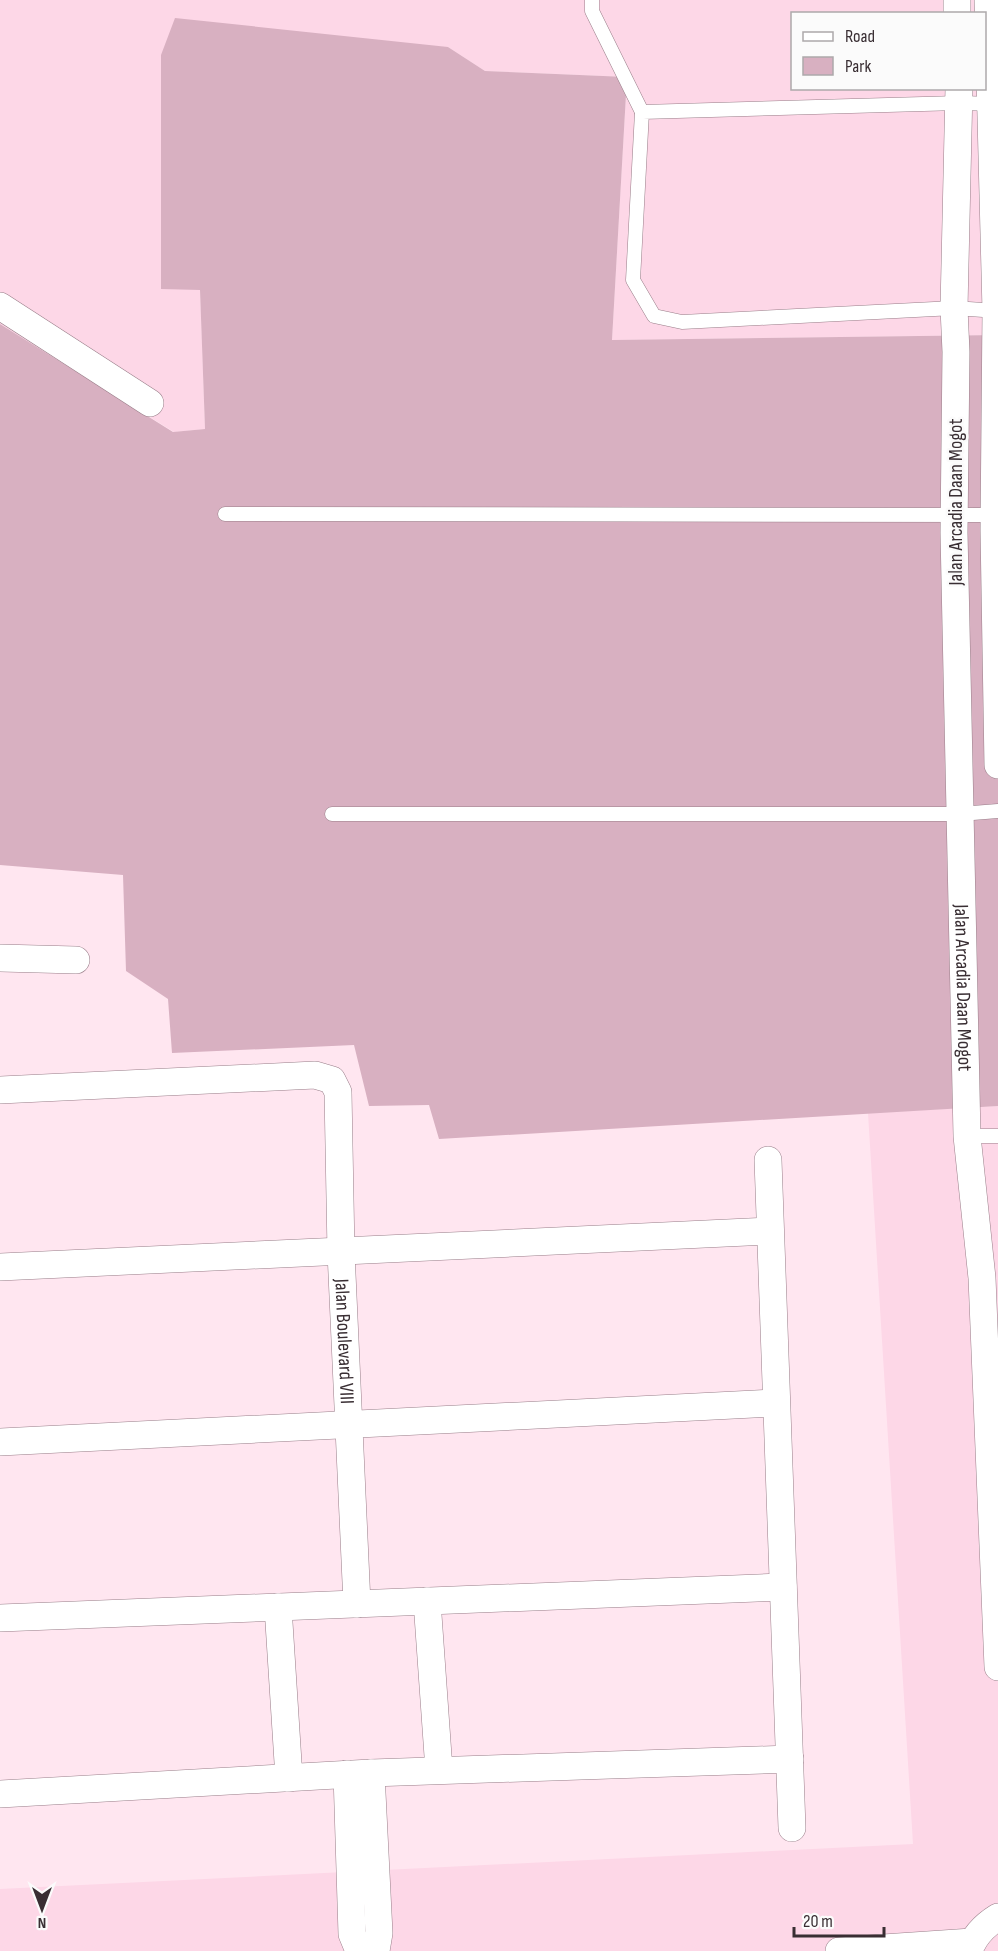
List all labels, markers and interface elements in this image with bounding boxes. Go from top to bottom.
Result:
legend [791,12,986,90]
text: Road [845,26,875,47]
text: Park [845,56,871,77]
street label: Jalan Arcadia Daan Mogot [944,419,968,586]
street label: Jalan Arcadia Daan Mogot [949,903,977,1072]
street label: Jalan Boulevard VIII [329,1277,359,1405]
north arrow [12,1879,72,1939]
scale bar [794,1900,884,1938]
text: 20 m [803,1911,833,1932]
text: N [38,1913,46,1932]

